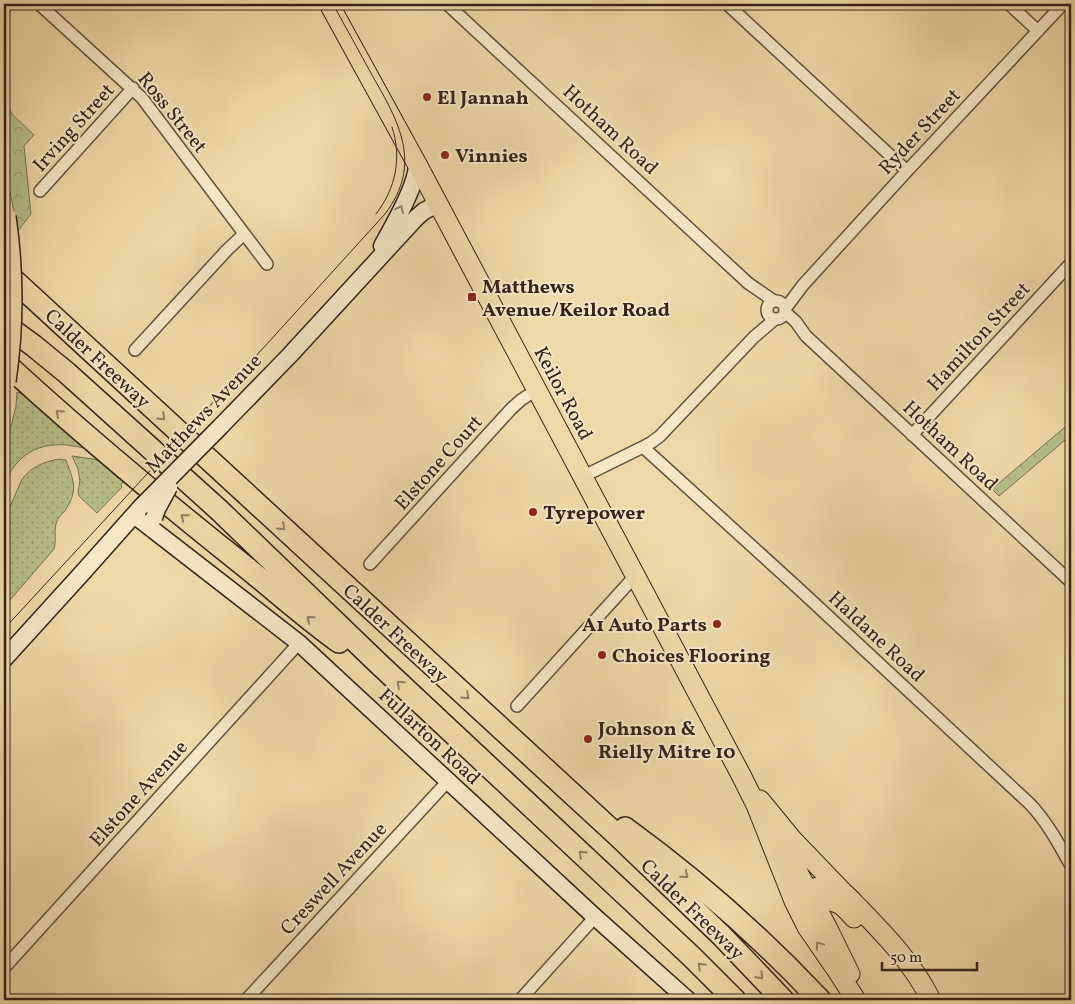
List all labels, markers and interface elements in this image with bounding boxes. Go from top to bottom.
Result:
street label: Ross Street [130,67,213,160]
street label: Irving Street [27,78,122,179]
street label: Hotham Road [556,79,664,182]
street label: Ryder Street [873,83,968,182]
place label: El Jannah [437,85,529,113]
marker: El Jannah [421,91,433,103]
place label: Vinnies [455,143,528,171]
marker: Vinnies [439,149,451,161]
one-way arrow [394,206,404,215]
place label: Matthews Avenue/Keilor Road [482,274,670,325]
street label: Hamilton Street [921,276,1038,398]
marker: Matthews Avenue/Keilor Road [466,291,478,303]
street label: Calder Freeway [38,303,156,416]
street label: Keilor Road [526,342,599,446]
street label: Matthews Avenue [140,348,269,481]
street label: Hotham Road [896,395,1004,498]
street label: Elstone Court [389,409,490,517]
one-way arrow [56,410,65,419]
one-way arrow [156,411,165,420]
place label: Tyrepower [543,500,645,528]
marker: Tyrepower [527,506,539,518]
one-way arrow [180,514,189,523]
one-way arrow [276,521,285,530]
street label: Calder Freeway [336,578,454,691]
street label: Haldane Road [821,585,930,690]
place label: A1 Auto Parts [582,612,707,640]
one-way arrow [307,617,316,625]
marker: A1 Auto Parts [711,618,723,630]
place label: Choices Flooring [612,643,771,671]
marker: Choices Flooring [596,649,608,661]
one-way arrow [396,681,405,690]
street label: Fullarton Road [371,683,486,792]
one-way arrow [460,690,469,699]
place label: Johnson & Rielly Mitre 10 [597,716,736,767]
marker: Johnson & Rielly Mitre 10 [582,733,594,745]
street label: Elstone Avenue [84,735,195,854]
street label: Creswell Avenue [275,817,394,942]
one-way arrow [579,851,588,860]
street label: Calder Freeway [633,853,750,968]
one-way arrow [680,869,689,878]
scale bar [882,939,978,971]
one-way arrow [816,941,825,951]
text: 50 m [890,948,922,969]
one-way arrow [698,962,707,971]
one-way arrow [754,970,763,979]

